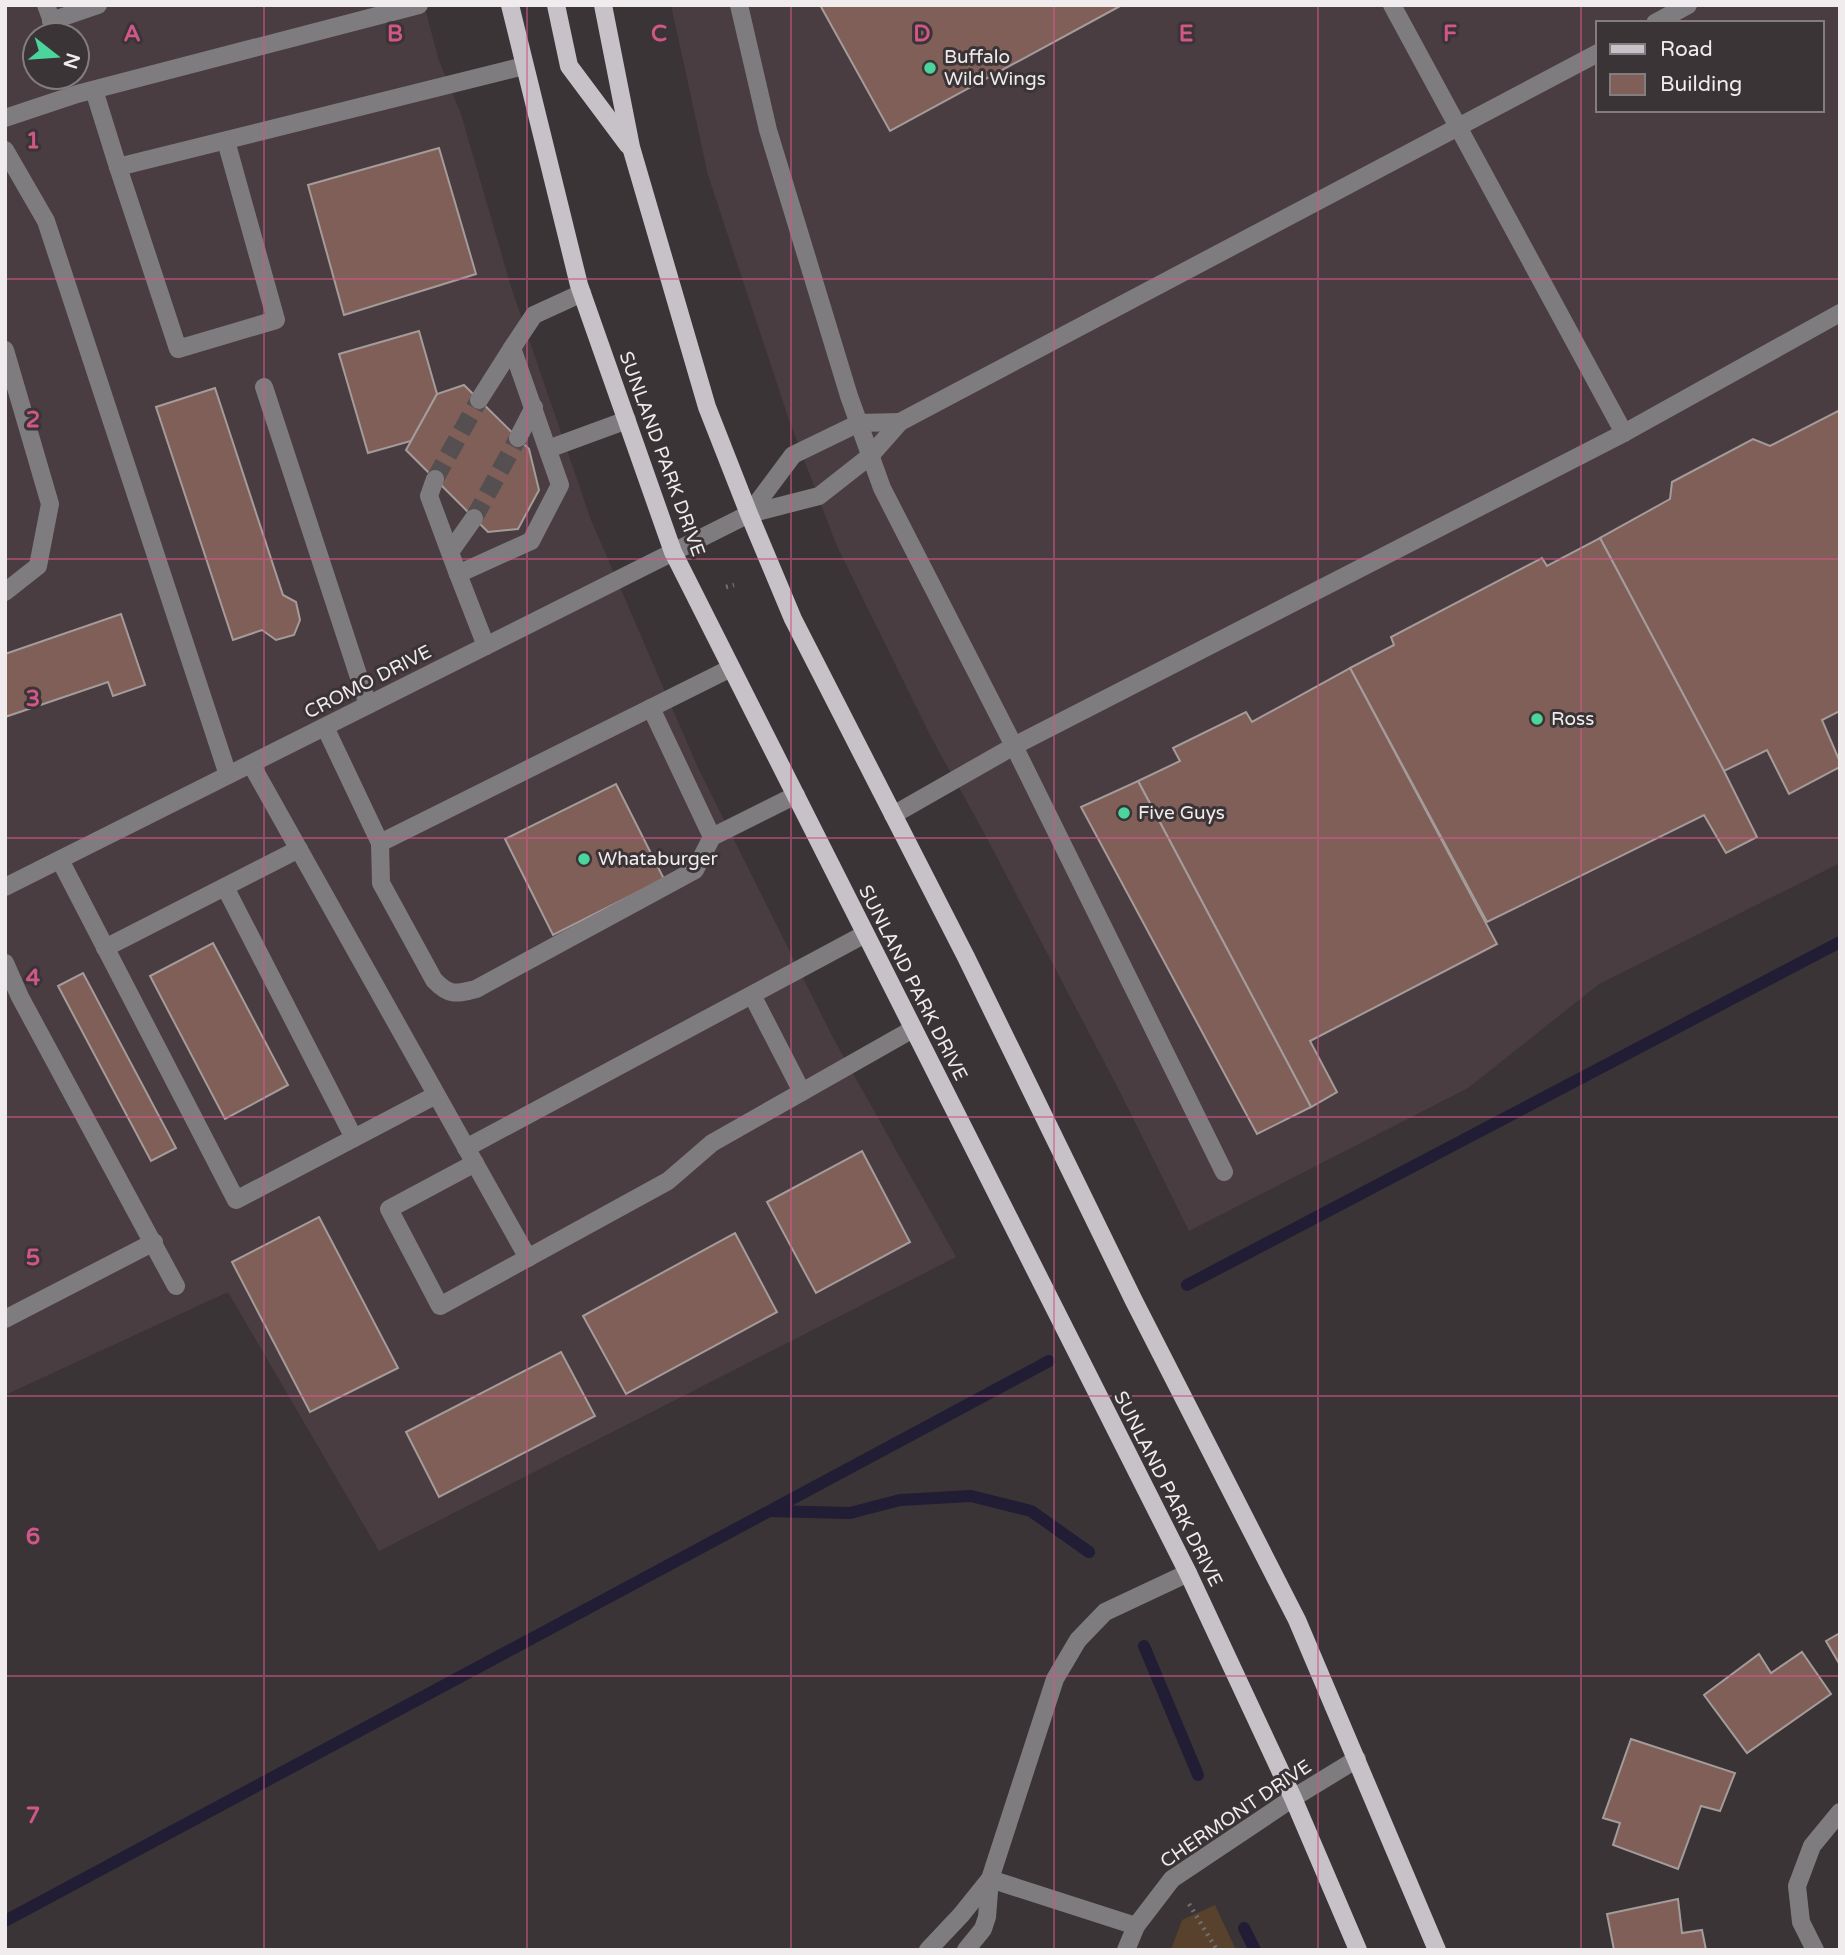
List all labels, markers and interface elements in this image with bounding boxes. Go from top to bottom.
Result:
text: A [123,20,141,48]
text: B [387,20,403,48]
text: C [651,20,667,48]
text: D [913,20,931,48]
text: E [1179,20,1193,48]
text: F [1443,20,1457,48]
north arrow [21,21,91,91]
legend [1596,21,1824,112]
text: Road [1660,37,1713,62]
place label: Buffalo Wild Wings [944,46,1046,90]
text: N [59,50,84,71]
marker: Buffalo Wild Wings [922,60,938,76]
text: Building [1660,72,1742,97]
text: 1 [26,127,40,155]
street label: SUNLAND PARK DRIVE [615,349,709,559]
text: 2 [26,406,40,434]
street label: CROMO DRIVE [301,641,435,723]
text: 3 [26,685,40,713]
place label: Ross [1551,708,1594,730]
marker: Ross [1529,711,1545,727]
place label: Five Guys [1138,802,1225,824]
marker: Five Guys [1116,805,1132,821]
place label: Whataburger [598,848,718,870]
marker: Whataburger [576,851,592,867]
street label: SUNLAND PARK DRIVE [854,882,972,1084]
text: 4 [26,964,41,992]
text: 5 [26,1244,40,1272]
street label: SUNLAND PARK DRIVE [1109,1388,1227,1590]
text: 6 [26,1523,40,1551]
street label: CHERMONT DRIVE [1156,1755,1316,1873]
text: 7 [26,1802,40,1830]

